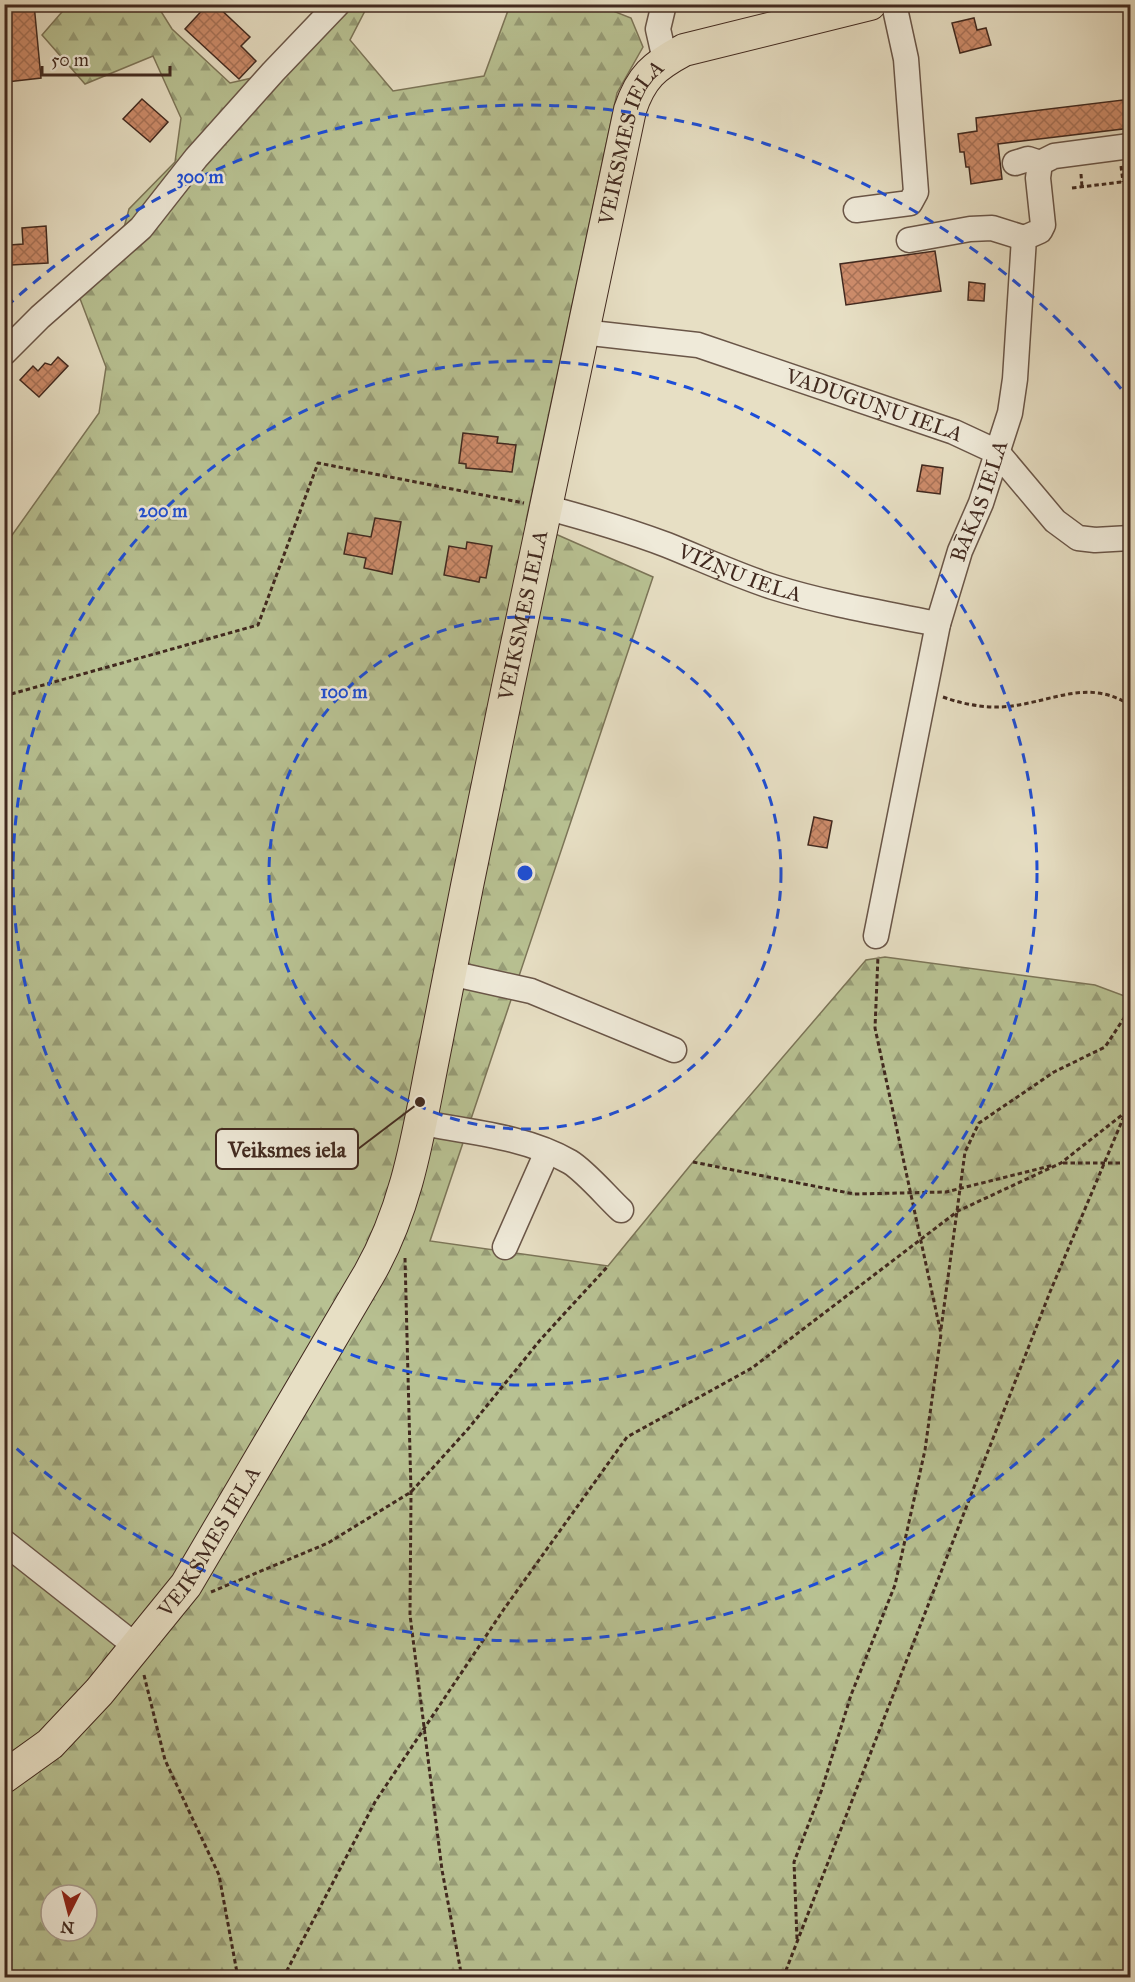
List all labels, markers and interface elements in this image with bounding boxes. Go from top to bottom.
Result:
scale bar [42,39,170,77]
text: 50 m [51,49,89,71]
street label: VEIKSMES IELA [592,54,669,228]
text: 300 m [176,166,224,189]
street label: VADUGUŅU IELA [781,362,967,447]
street label: BĀKAS IELA [945,437,1013,565]
text: 200 m [139,500,188,522]
street label: VEIKSMES IELA [492,528,553,704]
street label: VIŽŅU IELA [673,538,804,608]
text: 100 m [321,681,368,703]
centre of rings [515,863,535,883]
callout: Veiksmes iela [216,1129,358,1169]
text: Veiksmes iela [227,1136,347,1163]
street label: VEIKSMES IELA [152,1461,266,1623]
north arrow [39,1883,99,1943]
text: N [59,1917,75,1938]

